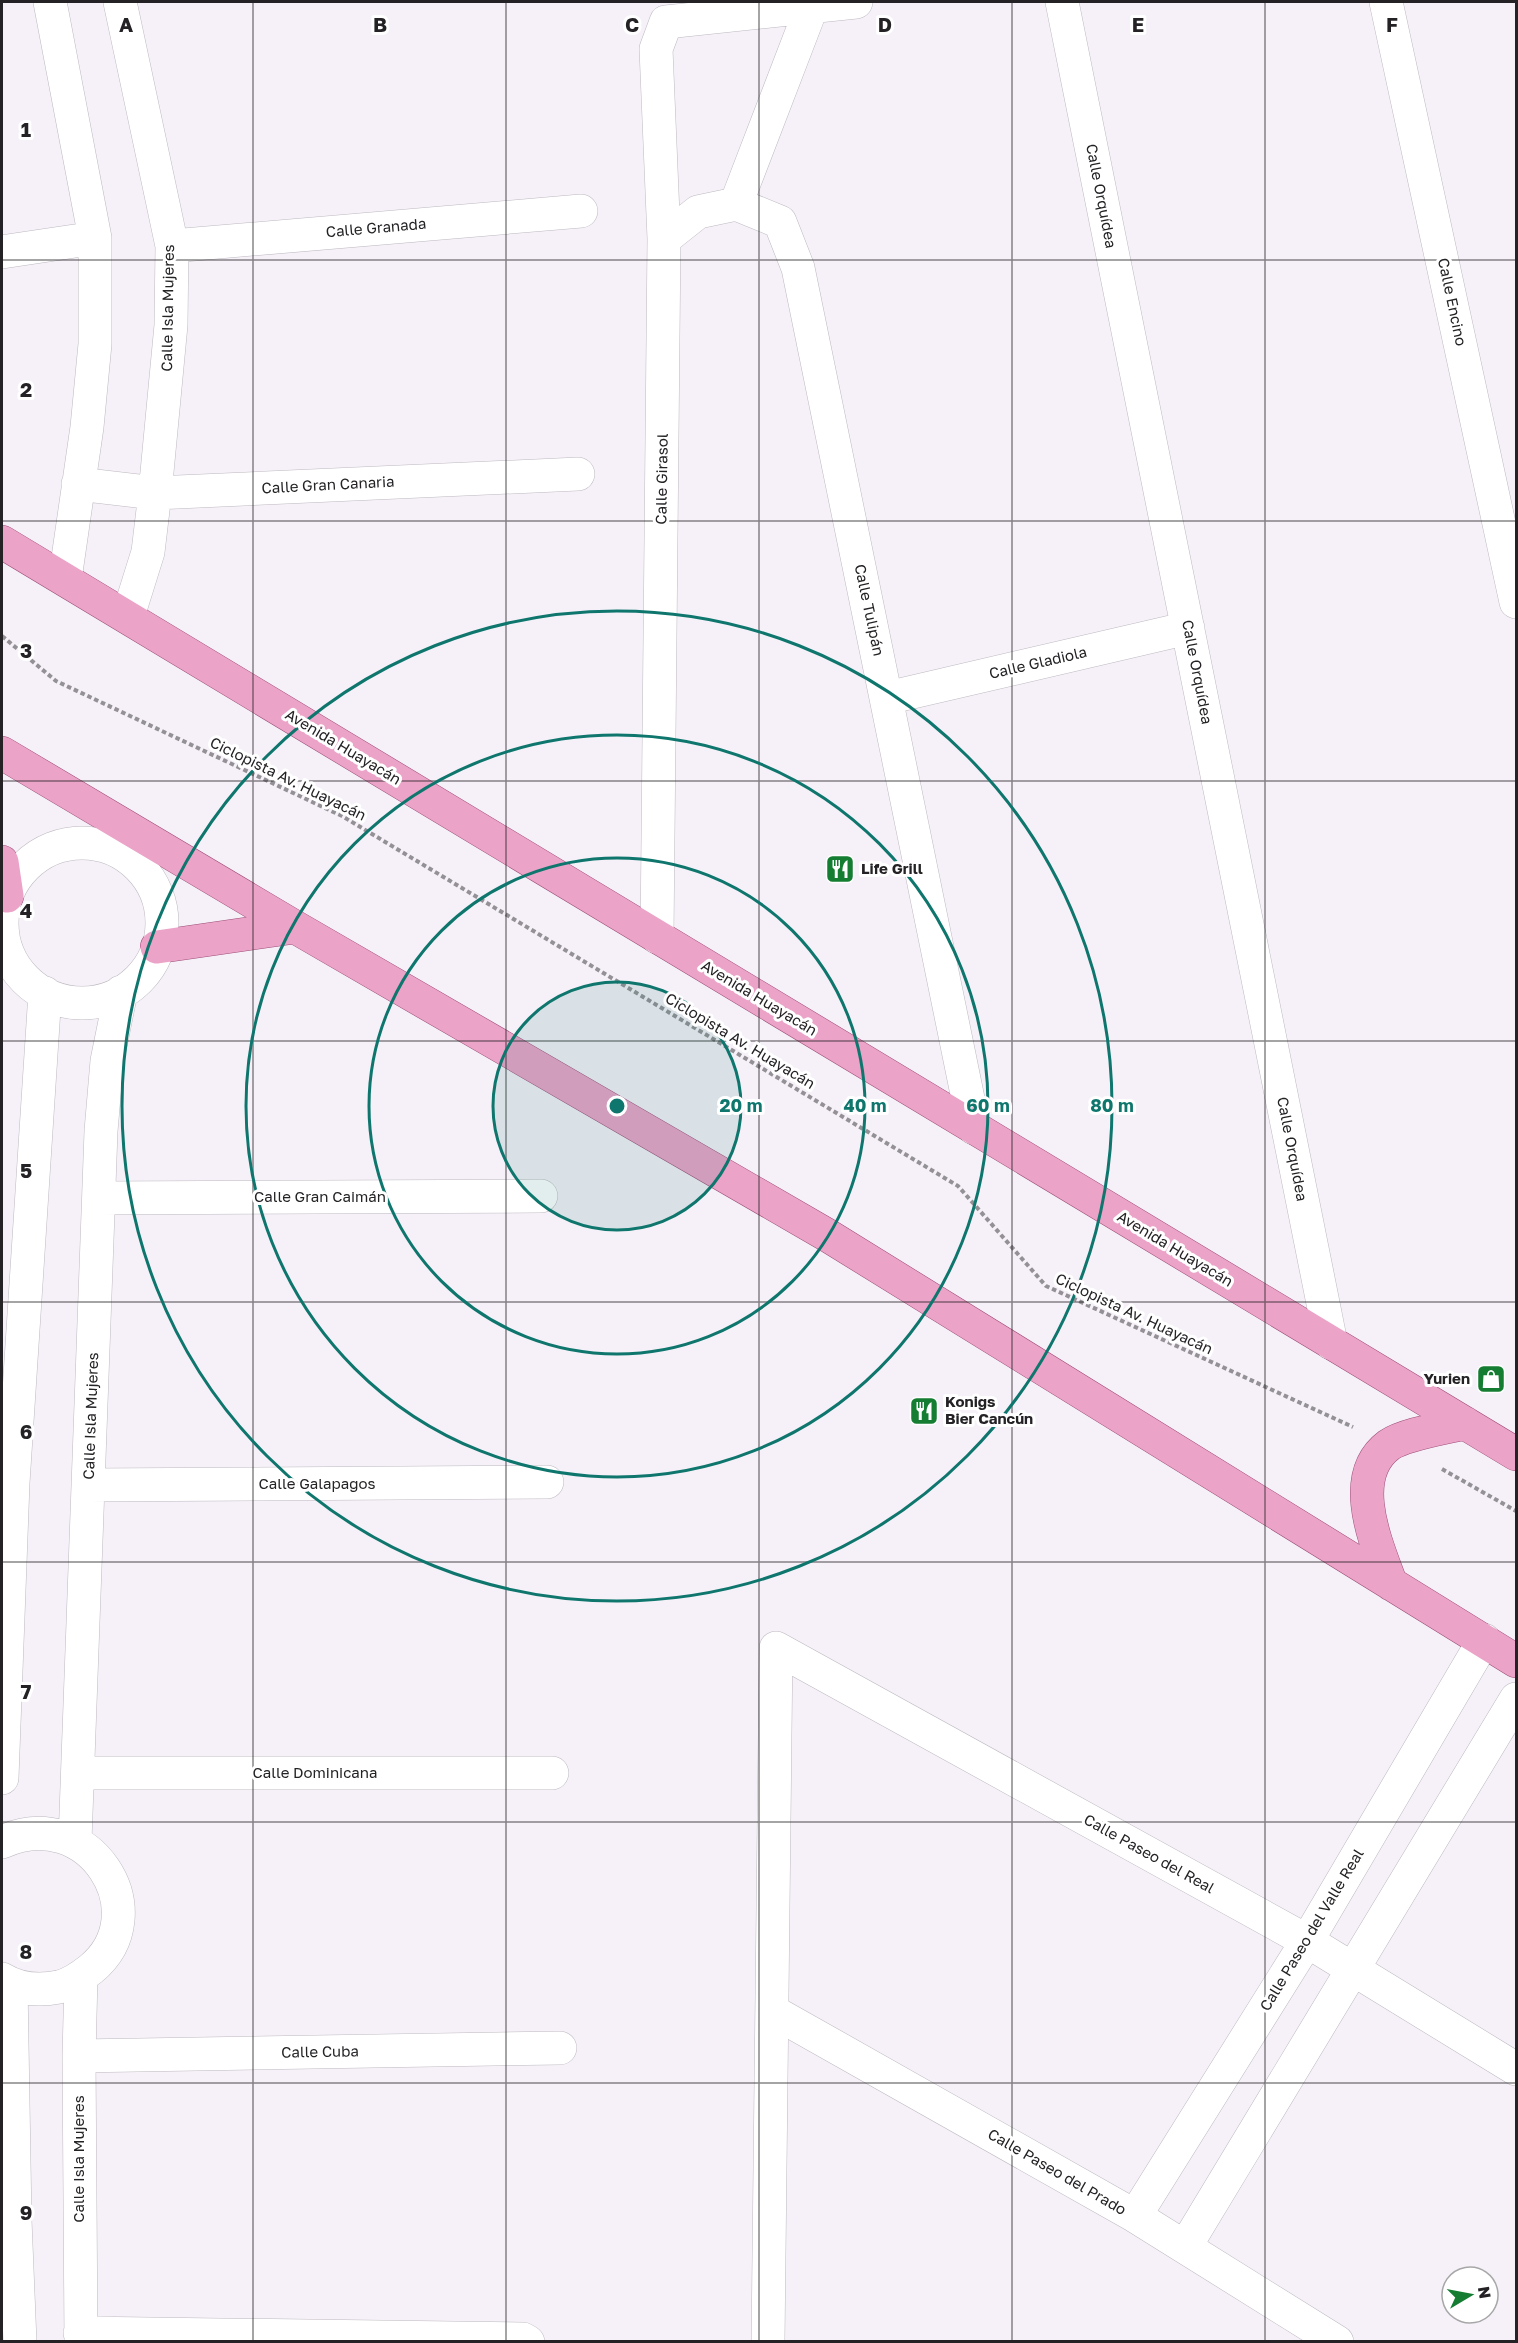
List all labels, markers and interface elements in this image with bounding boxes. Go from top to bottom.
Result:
text: A [119,12,133,36]
text: B [373,12,387,36]
text: C [625,12,639,36]
text: D [878,12,892,36]
text: E [1132,12,1144,36]
text: F [1386,12,1398,36]
text: 1 [21,117,31,141]
street label: Calle Orquídea [1083,142,1121,250]
street label: Calle Granada [325,214,427,240]
street label: Calle Isla Mujeres [157,244,177,372]
street label: Calle Encino [1435,256,1471,347]
text: 2 [20,377,32,401]
street label: Calle Girasol [651,433,671,525]
street label: Calle Gran Canaria [261,472,395,496]
street label: Calle Tulipán [851,562,888,657]
street label: Calle Orquídea [1179,618,1217,726]
text: 3 [20,638,32,662]
street label: Calle Gladiola [987,642,1088,682]
street label: Avenida Huayacán [282,705,405,788]
street label: Ciclopista Av. Huayacán [207,732,369,824]
restaurant icon: Life Grill [824,853,856,885]
place label: Life Grill [861,859,923,877]
text: 4 [20,898,32,922]
street label: Avenida Huayacán [698,956,821,1039]
street label: Ciclopista Av. Huayacán [662,988,819,1092]
text: 20 m [720,1094,762,1116]
text: 40 m [843,1094,887,1116]
text: 60 m [966,1094,1010,1116]
text: 80 m [1090,1094,1134,1116]
street label: Calle Orquídea [1274,1095,1312,1203]
centre of rings [607,1096,627,1116]
text: 5 [20,1158,32,1182]
street label: Calle Gran Caimán [254,1187,386,1205]
street label: Avenida Huayacán [1114,1207,1237,1290]
street label: Ciclopista Av. Huayacán [1053,1269,1216,1357]
street label: Calle Isla Mujeres [79,1352,101,1480]
shop icon: Yurien [1475,1363,1507,1395]
place label: Yurien [1423,1369,1470,1387]
place label: Konigs Bier Cancún [945,1392,1033,1427]
restaurant icon: Konigs Bier Cancún [908,1395,940,1427]
text: 6 [20,1419,32,1443]
street label: Calle Galapagos [259,1474,375,1492]
text: 7 [21,1679,32,1703]
street label: Calle Dominicana [253,1763,377,1781]
street label: Calle Paseo del Real [1081,1810,1218,1897]
street label: Calle Paseo del Valle Real [1255,1845,1367,2014]
text: 8 [20,1939,32,1963]
street label: Calle Cuba [281,2041,359,2061]
street label: Calle Isla Mujeres [69,2095,87,2223]
street label: Calle Paseo del Prado [985,2124,1130,2218]
text: 9 [20,2200,32,2224]
north arrow [1440,2265,1500,2325]
text: N [1474,2285,1496,2300]

